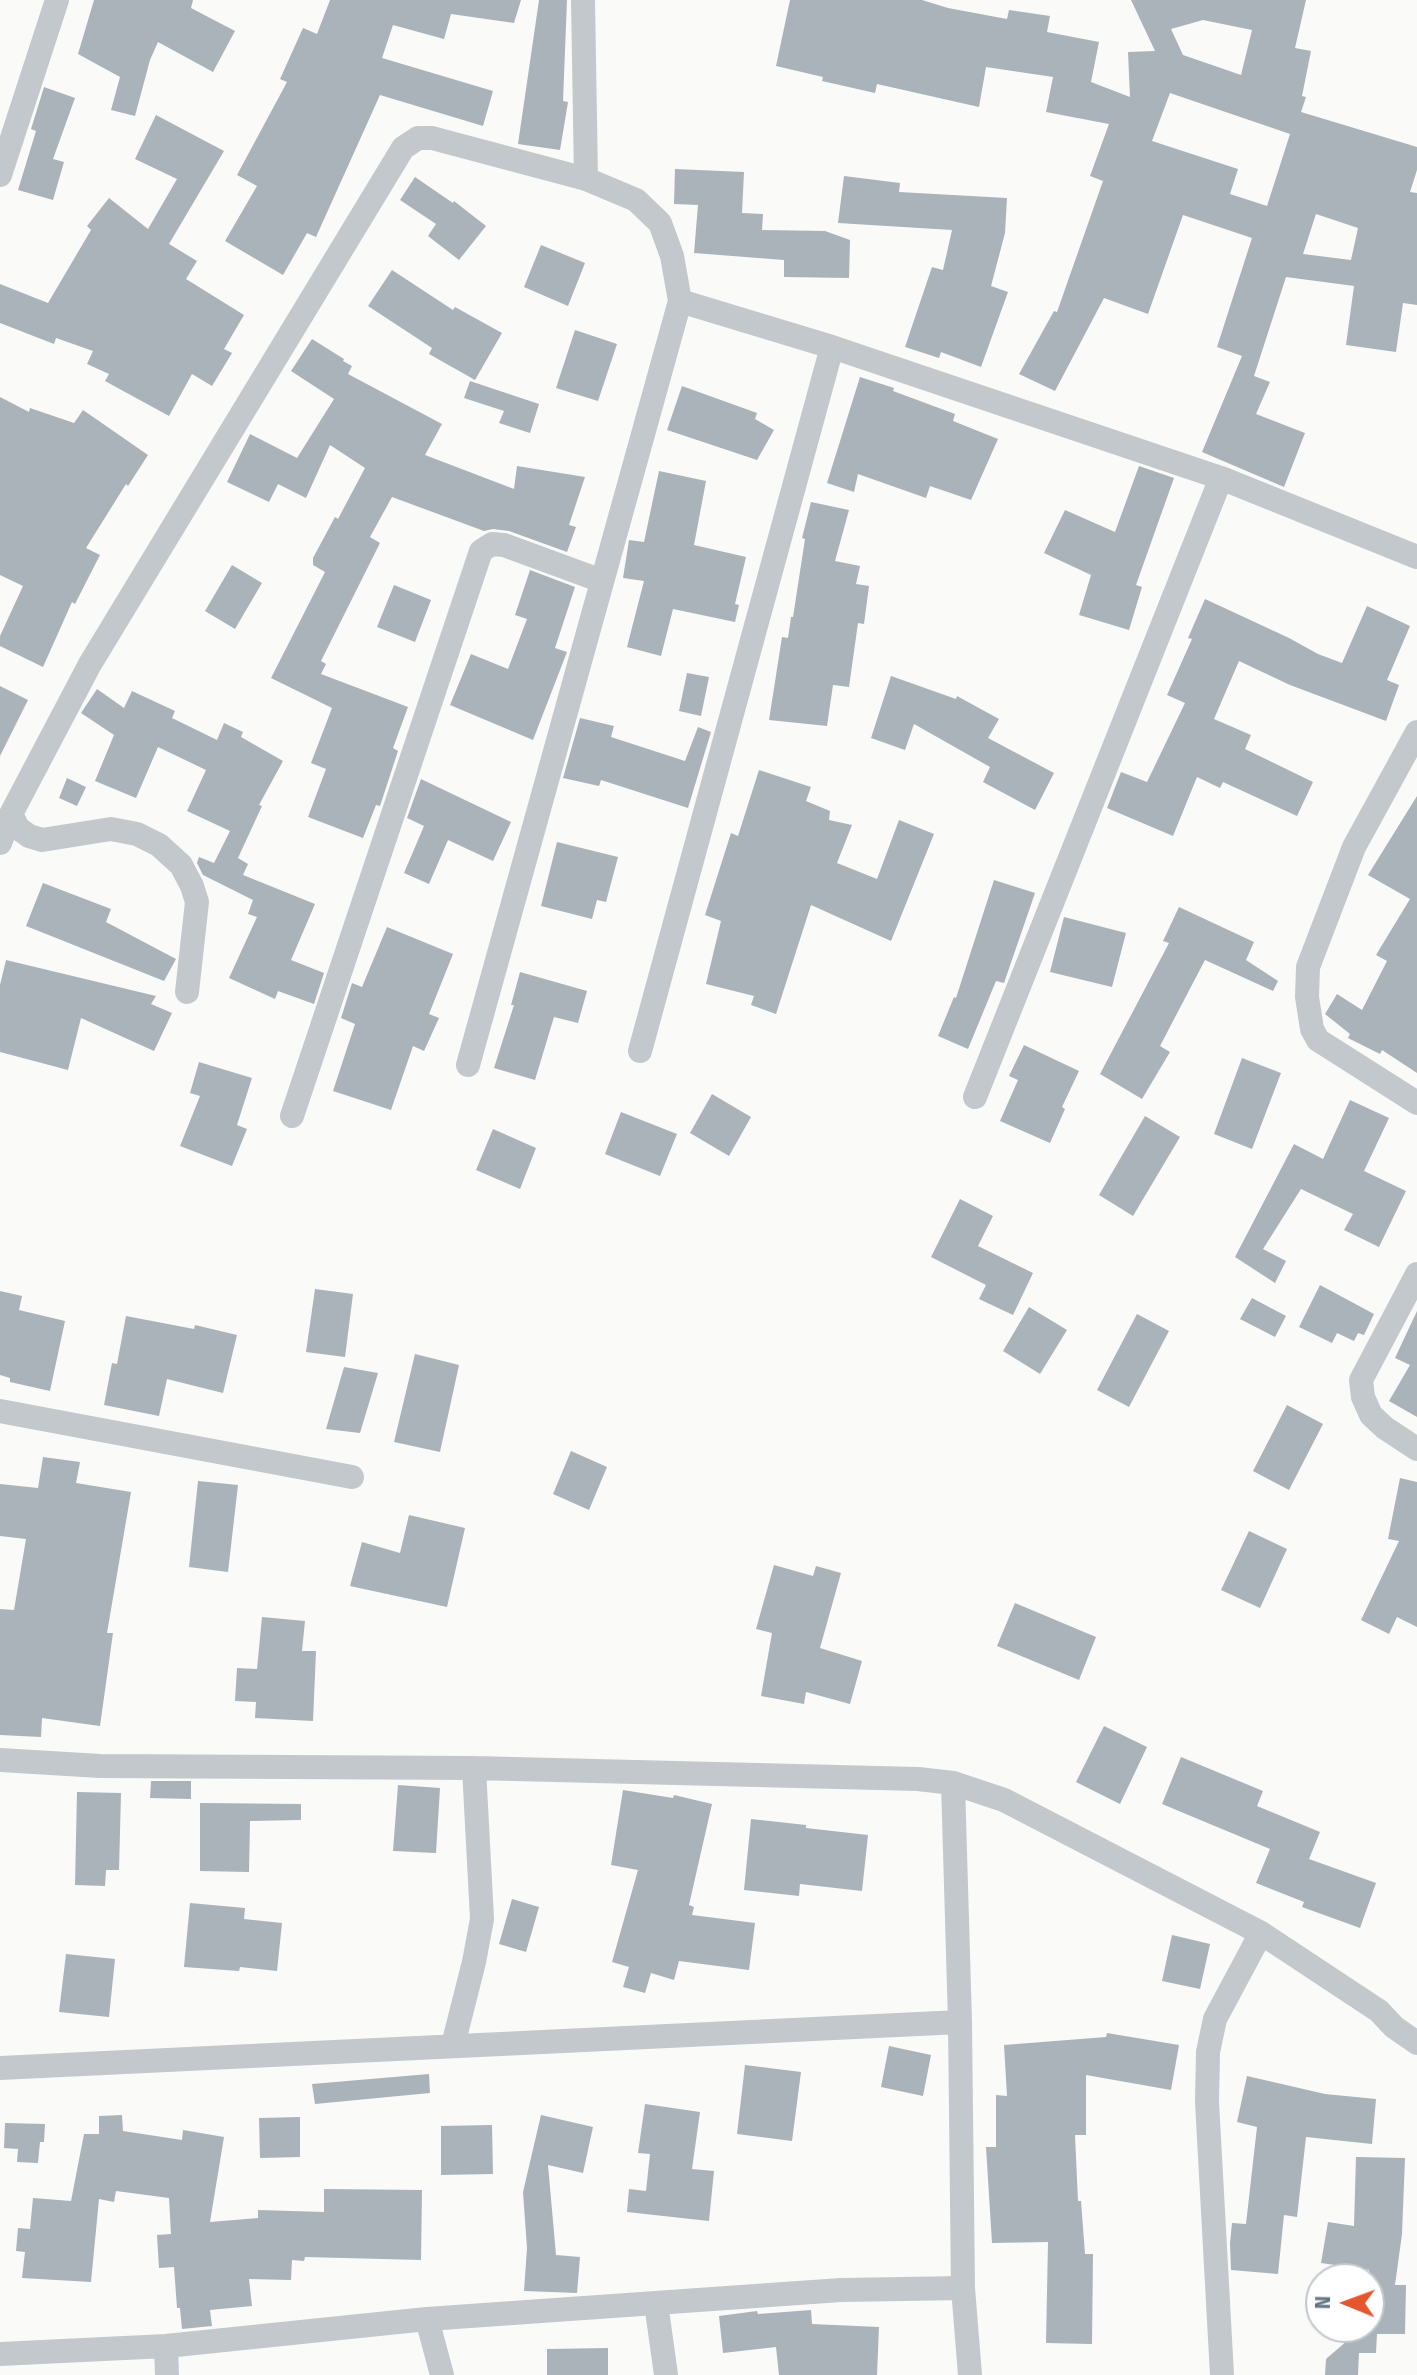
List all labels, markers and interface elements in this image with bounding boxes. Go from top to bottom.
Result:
north arrow [1305,2263,1385,2343]
text: N [1309,2296,1336,2309]

